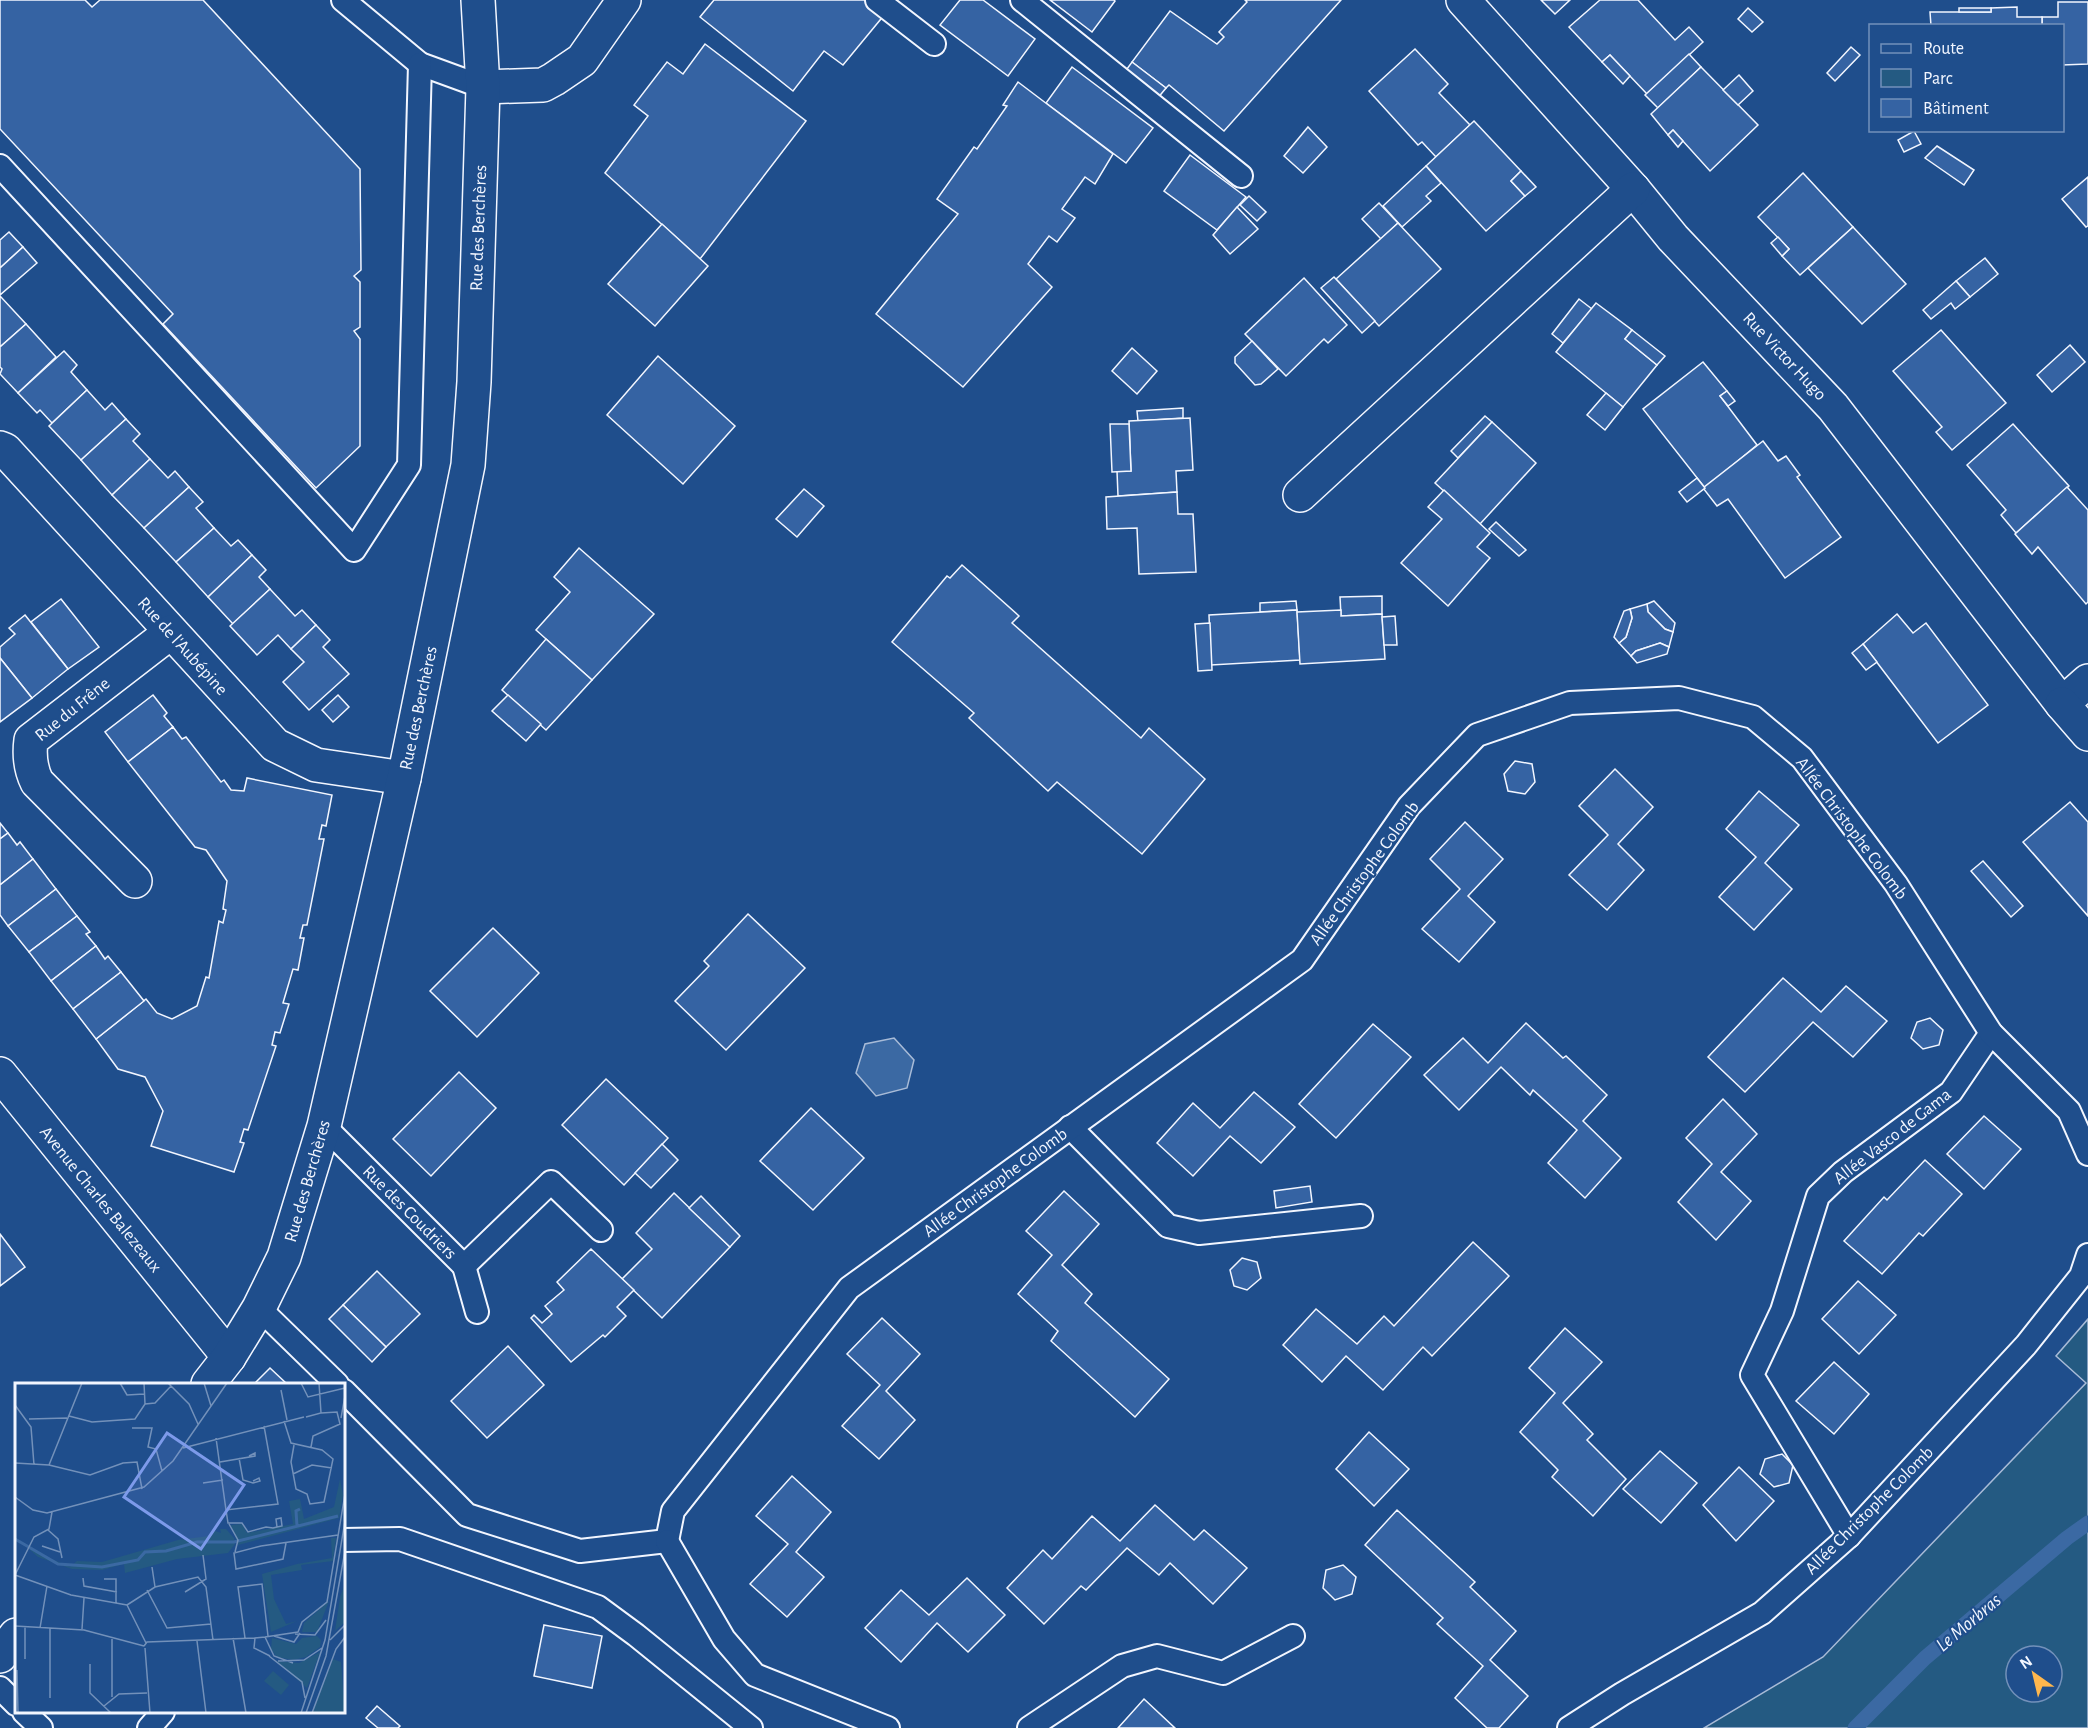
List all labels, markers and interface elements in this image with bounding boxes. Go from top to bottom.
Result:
legend [1869,24,2064,132]
text: Route [1923,40,1964,58]
text: Parc [1923,70,1953,88]
text: Bâtiment [1923,100,1989,118]
street label: Rue des Berchères [468,165,490,291]
street label: Rue Victor Hugo [1739,309,1830,404]
street label: Rue de l'Aubépine [134,594,231,699]
street label: Rue des Berchères [397,645,441,772]
street label: Rue du Frêne [32,674,113,745]
street label: Allée Christophe Colomb [1792,754,1910,903]
street label: Allée Christophe Colomb [1307,798,1423,949]
street label: Allée Vasco de Gama [1830,1085,1955,1188]
street label: Rue des Berchères [282,1118,334,1244]
street label: Avenue Charles Balezeaux [36,1123,165,1276]
street label: Allée Christophe Colomb [920,1125,1071,1241]
street label: Rue des Coudriers [359,1162,460,1263]
inset map [15,1383,345,1713]
street label: Allée Christophe Colomb [1802,1443,1937,1578]
water label: Le Morbras [1932,1590,2005,1656]
north arrow [2004,1644,2064,1704]
text: N [2017,1653,2035,1672]

